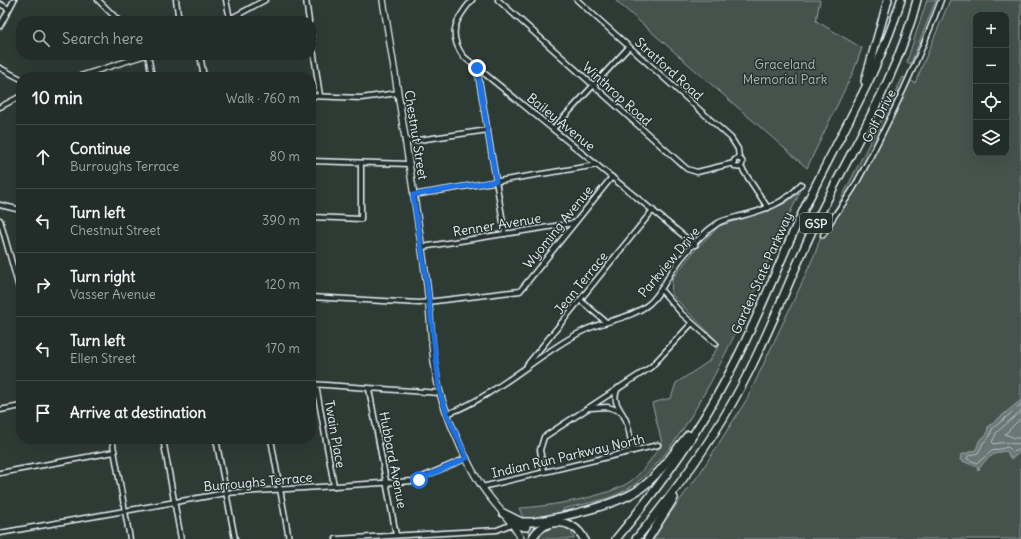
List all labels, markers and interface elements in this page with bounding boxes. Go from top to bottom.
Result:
map controls [973,12,1009,156]
button: + [973,12,1009,48]
search box [16,16,316,60]
icon: search [30,27,52,49]
text: Search here [62,29,143,48]
street label: Stratford Road [631,34,707,104]
button: − [973,48,1009,84]
park label: Graceland Memorial Park [743,56,828,88]
street label: Winthrop Road [579,58,655,130]
route end [468,59,486,77]
button: locate [973,84,1009,120]
street label: Golf Drive [858,86,900,146]
text: 10 min [32,87,83,109]
street label: Chestnut Street [401,89,432,182]
street label: Bailey Avenue [523,89,599,155]
text: Walk · 760 m [226,90,300,107]
button: layers [973,120,1009,156]
text: Continue [70,139,131,158]
icon: ahead [32,146,54,168]
text: 80 m [269,148,300,165]
text: Burroughs Terrace [70,158,179,175]
street label: Wyoming Avenue [519,182,597,272]
text: Turn left [70,203,125,222]
street label: Garden State Parkway [727,209,797,337]
icon: left [32,210,54,232]
street label: Renner Avenue [452,210,542,240]
text: 390 m [262,212,300,229]
road number: GSP [800,213,832,233]
text: Chestnut Street [70,222,161,239]
street label: Parkview Drive [634,223,704,301]
street label: Jean Terrace [551,248,611,318]
text: Turn right [70,267,135,286]
icon: right [32,274,54,296]
text: 120 m [265,276,300,293]
text: Vasser Avenue [70,286,156,303]
text: Turn left [70,331,125,350]
icon: left [32,338,54,360]
text: 170 m [265,340,300,357]
text: Ellen Street [70,350,136,367]
street label: Twain Place [321,399,349,469]
icon: arrive [32,402,54,424]
text: Arrive at destination [70,403,206,422]
street label: Hubbard Avenue [375,410,411,510]
street label: Indian Run Parkway North [490,430,647,482]
street label: Burroughs Terrace [203,469,313,495]
route start [410,471,428,489]

